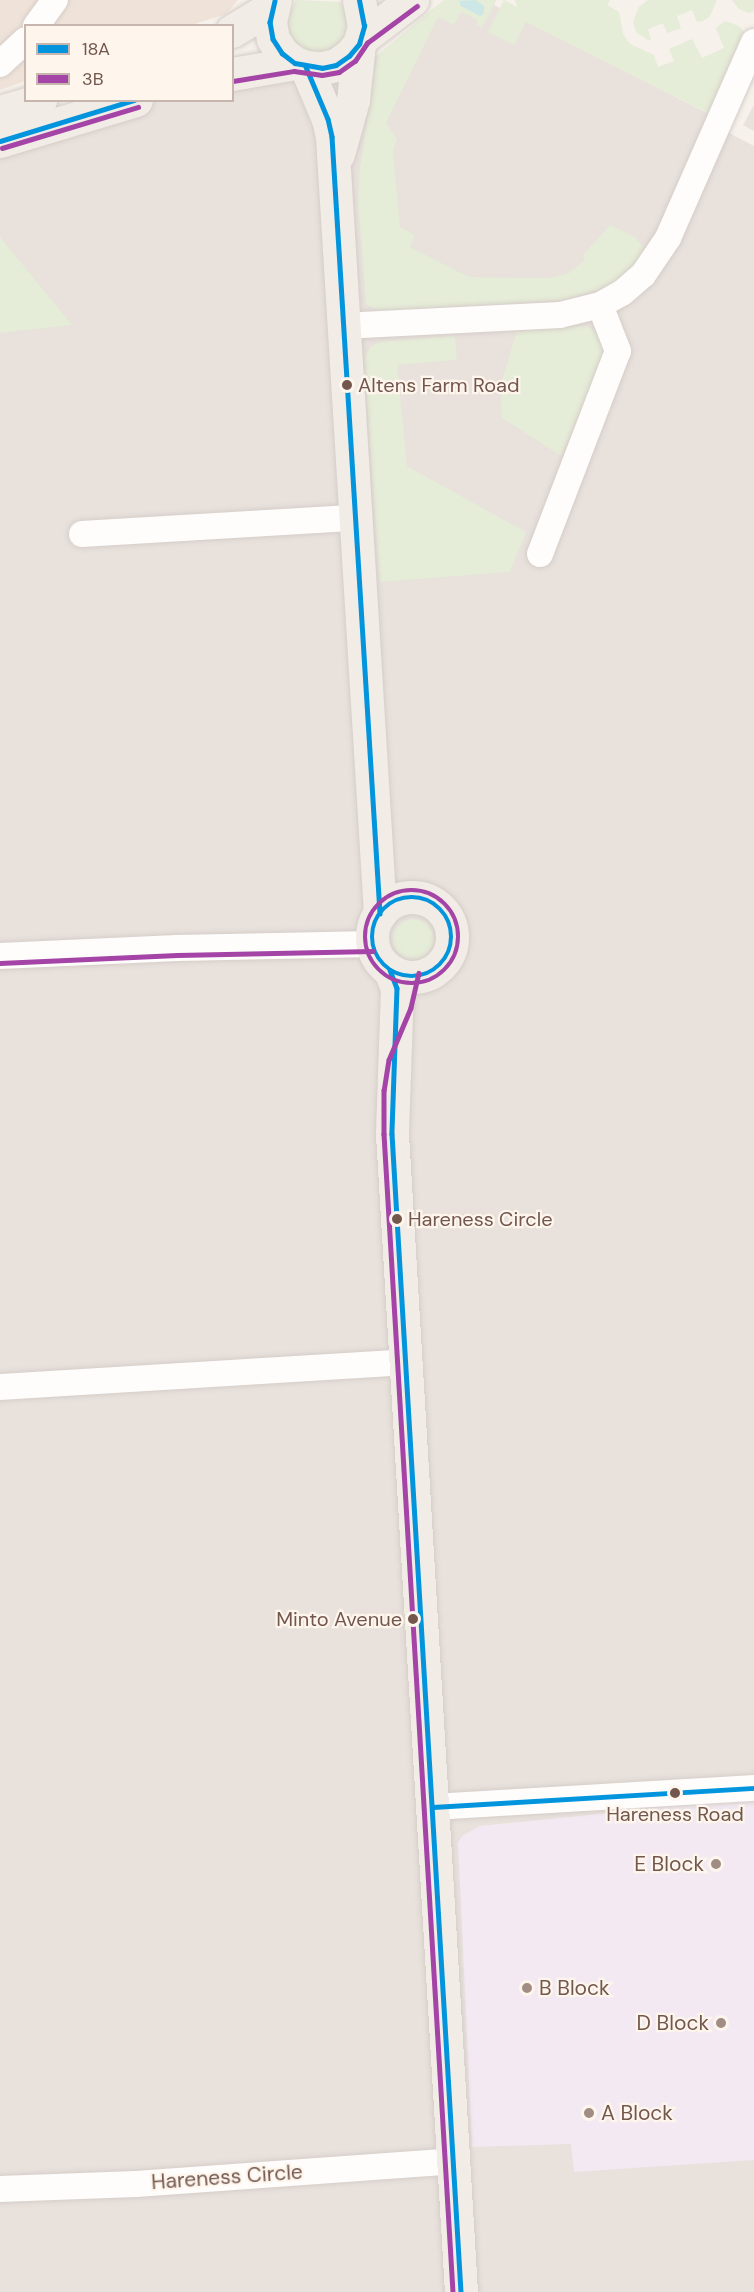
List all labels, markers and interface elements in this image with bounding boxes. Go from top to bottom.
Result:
legend [24,24,234,102]
text: 18A [82,37,110,61]
text: 3B [82,67,104,91]
place label: Altens Farm Road [358,373,519,397]
marker: Altens Farm Road [341,379,353,391]
place label: Hareness Circle [408,1207,553,1231]
marker: Hareness Circle [391,1213,403,1225]
place label: Minto Avenue [276,1607,402,1631]
marker: Minto Avenue [407,1613,419,1625]
marker: Hareness Road [669,1787,681,1799]
place label: Hareness Road [606,1802,744,1826]
place label: E Block [634,1851,704,1877]
marker: E Block [709,1857,723,1871]
place label: B Block [539,1975,610,2001]
marker: B Block [520,1981,534,1995]
place label: D Block [637,2010,709,2036]
marker: D Block [714,2016,728,2030]
place label: A Block [601,2100,673,2126]
marker: A Block [582,2106,596,2120]
street label: Hareness Circle [150,2159,304,2195]

